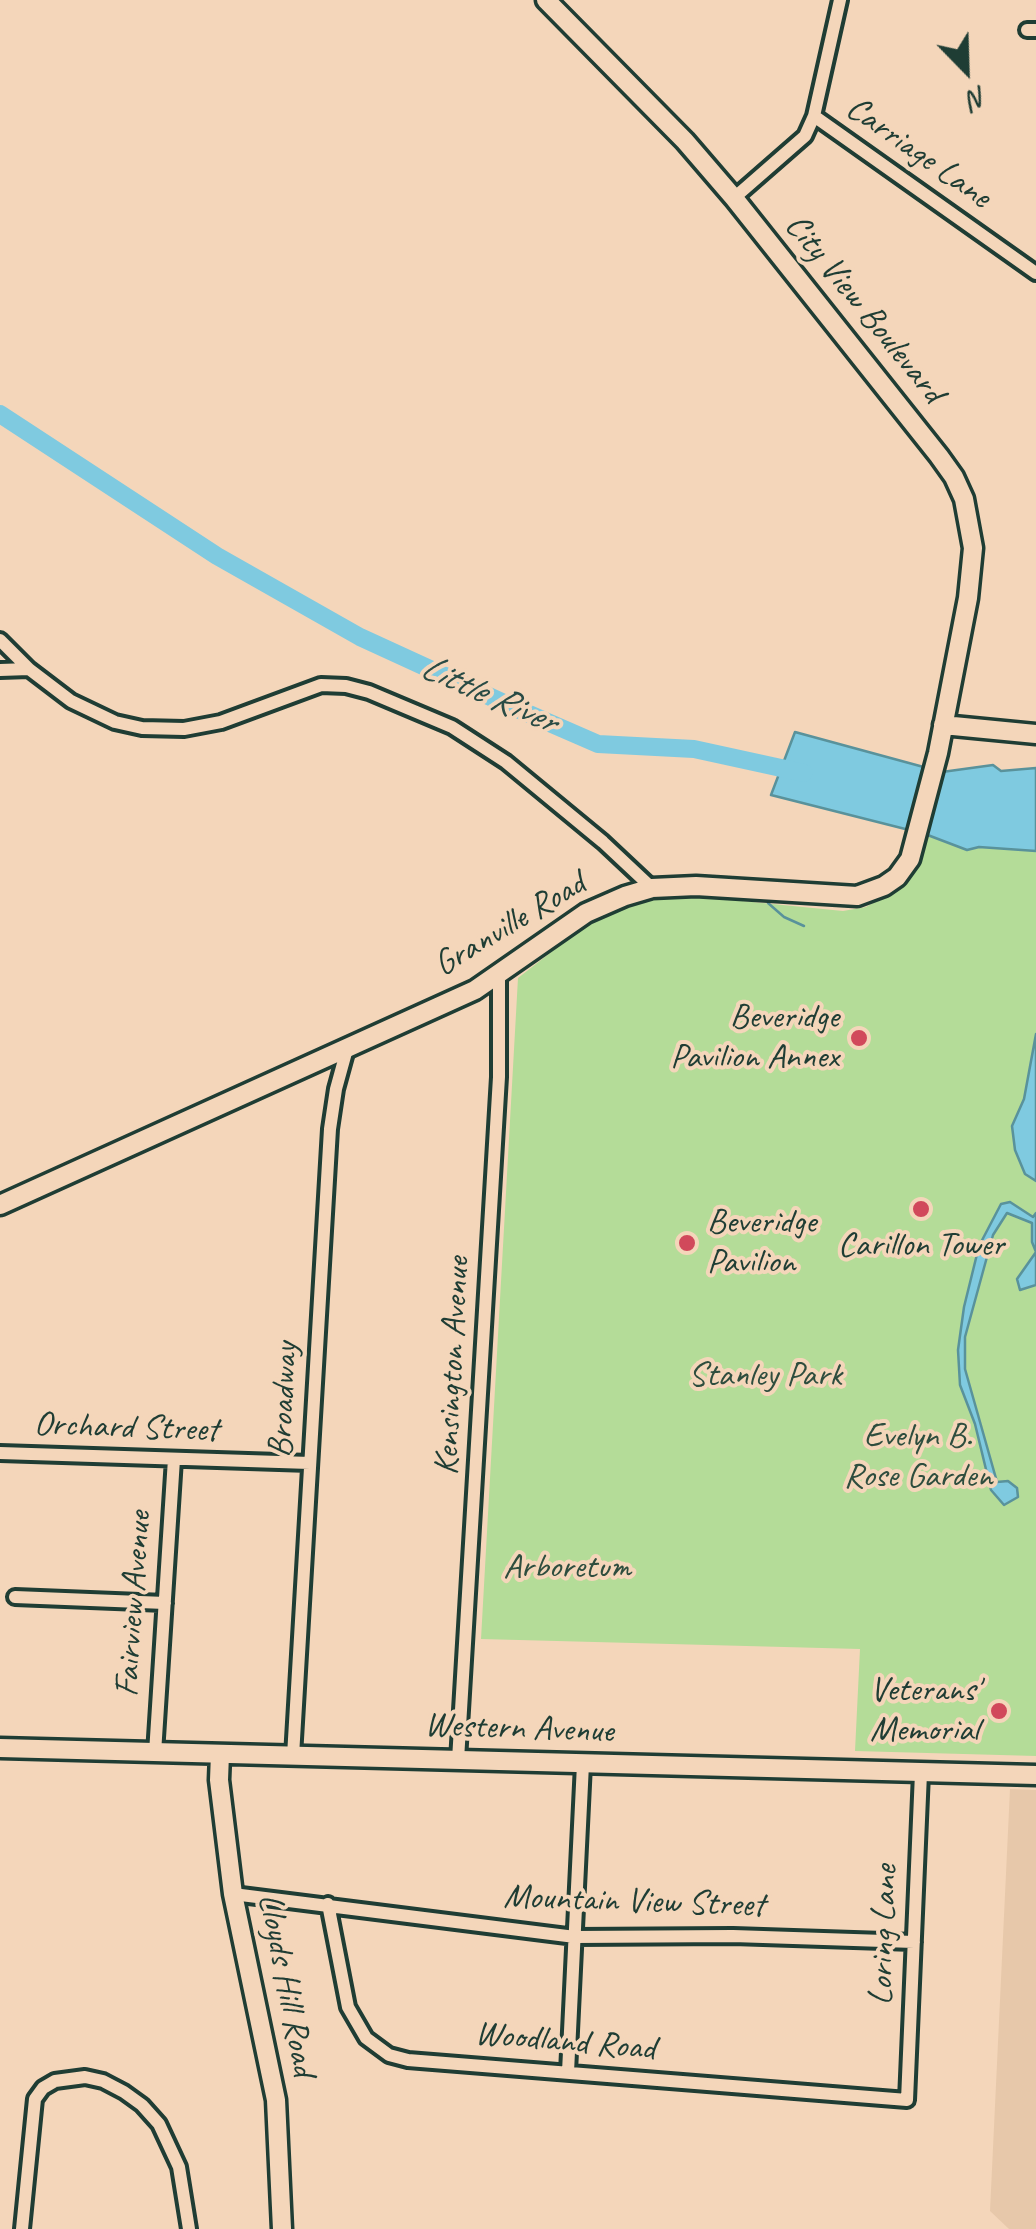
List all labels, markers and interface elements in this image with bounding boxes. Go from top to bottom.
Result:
north arrow [916,20,1016,120]
text: N [963,79,993,118]
street label: Carriage Lane [837,88,999,218]
street label: City View Boulevard [775,206,953,412]
water label: Little River [413,645,563,745]
street label: Granville Road [427,864,593,986]
place label: Beveridge Pavilion Annex [670,997,839,1079]
marker: Beveridge Pavilion Annex [848,1027,870,1049]
marker: Carillon Tower [910,1198,932,1220]
place label: Beveridge Pavilion [707,1202,816,1284]
place label: Carillon Tower [838,1225,1004,1267]
marker: Beveridge Pavilion [676,1232,698,1254]
street label: Kensington Avenue [426,1256,480,1476]
street label: Broadway [260,1341,308,1459]
park label: Stanley Park [688,1355,842,1397]
street label: Orchard Street [33,1404,219,1452]
park label: Evelyn B. Rose Garden [844,1416,992,1498]
street label: Fairview Avenue [107,1510,161,1698]
park label: Arboretum [503,1547,631,1589]
place label: Veterans' Memorial [870,1670,979,1752]
marker: Veterans' Memorial [988,1700,1010,1722]
street label: Western Avenue [424,1705,614,1753]
street label: Loring Lane [861,1864,907,2006]
street label: Mountain View Street [503,1876,765,1928]
street label: Lloyds Hill Road [248,1890,324,2080]
street label: Woodland Road [473,2013,657,2071]

